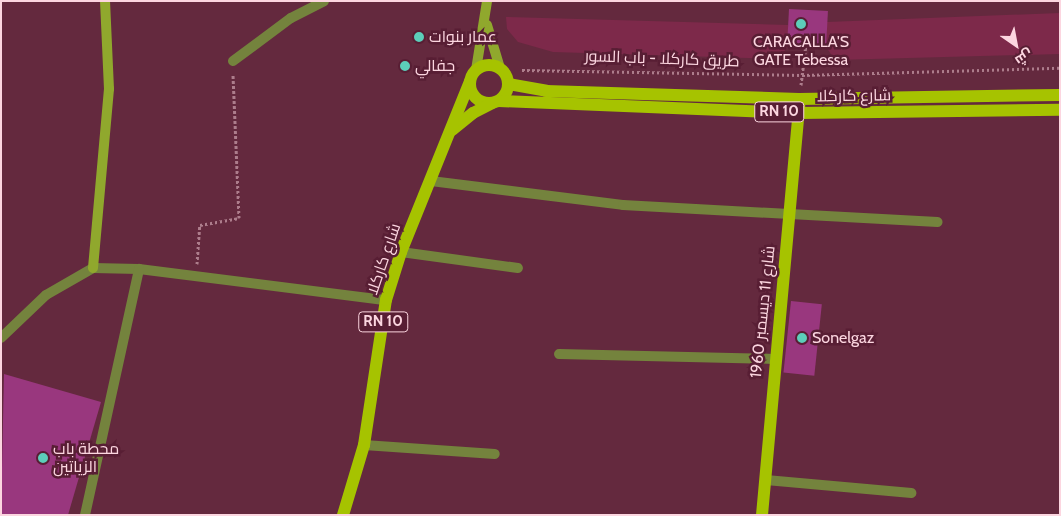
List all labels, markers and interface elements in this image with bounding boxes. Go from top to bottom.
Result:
marker: CARACALLA'S GATE Tebessa [795,18,807,30]
north arrow [991,20,1041,70]
place label: عمار بنوات [429,27,497,47]
marker: عمار بنوات [413,31,425,43]
place label: CARACALLA'S GATE Tebessa [753,32,849,70]
text: ش [1012,45,1037,70]
street label: طريق كاركلا - باب السور [584,47,740,71]
place label: جفالي [415,56,455,76]
marker: جفالي [399,60,411,72]
street label: شارع كاركلا [817,86,891,106]
road number: RN 10 [754,100,804,124]
street label: شارع كاركلا [363,221,405,297]
street label: شارع 11 ديسمبر 1960 [747,245,779,379]
road number: RN 10 [358,310,408,334]
place label: Sonelgaz [812,328,874,348]
marker: Sonelgaz [796,332,808,344]
place label: محطة باب الزياتين [53,439,119,477]
marker: محطة باب الزياتين [37,452,49,464]

